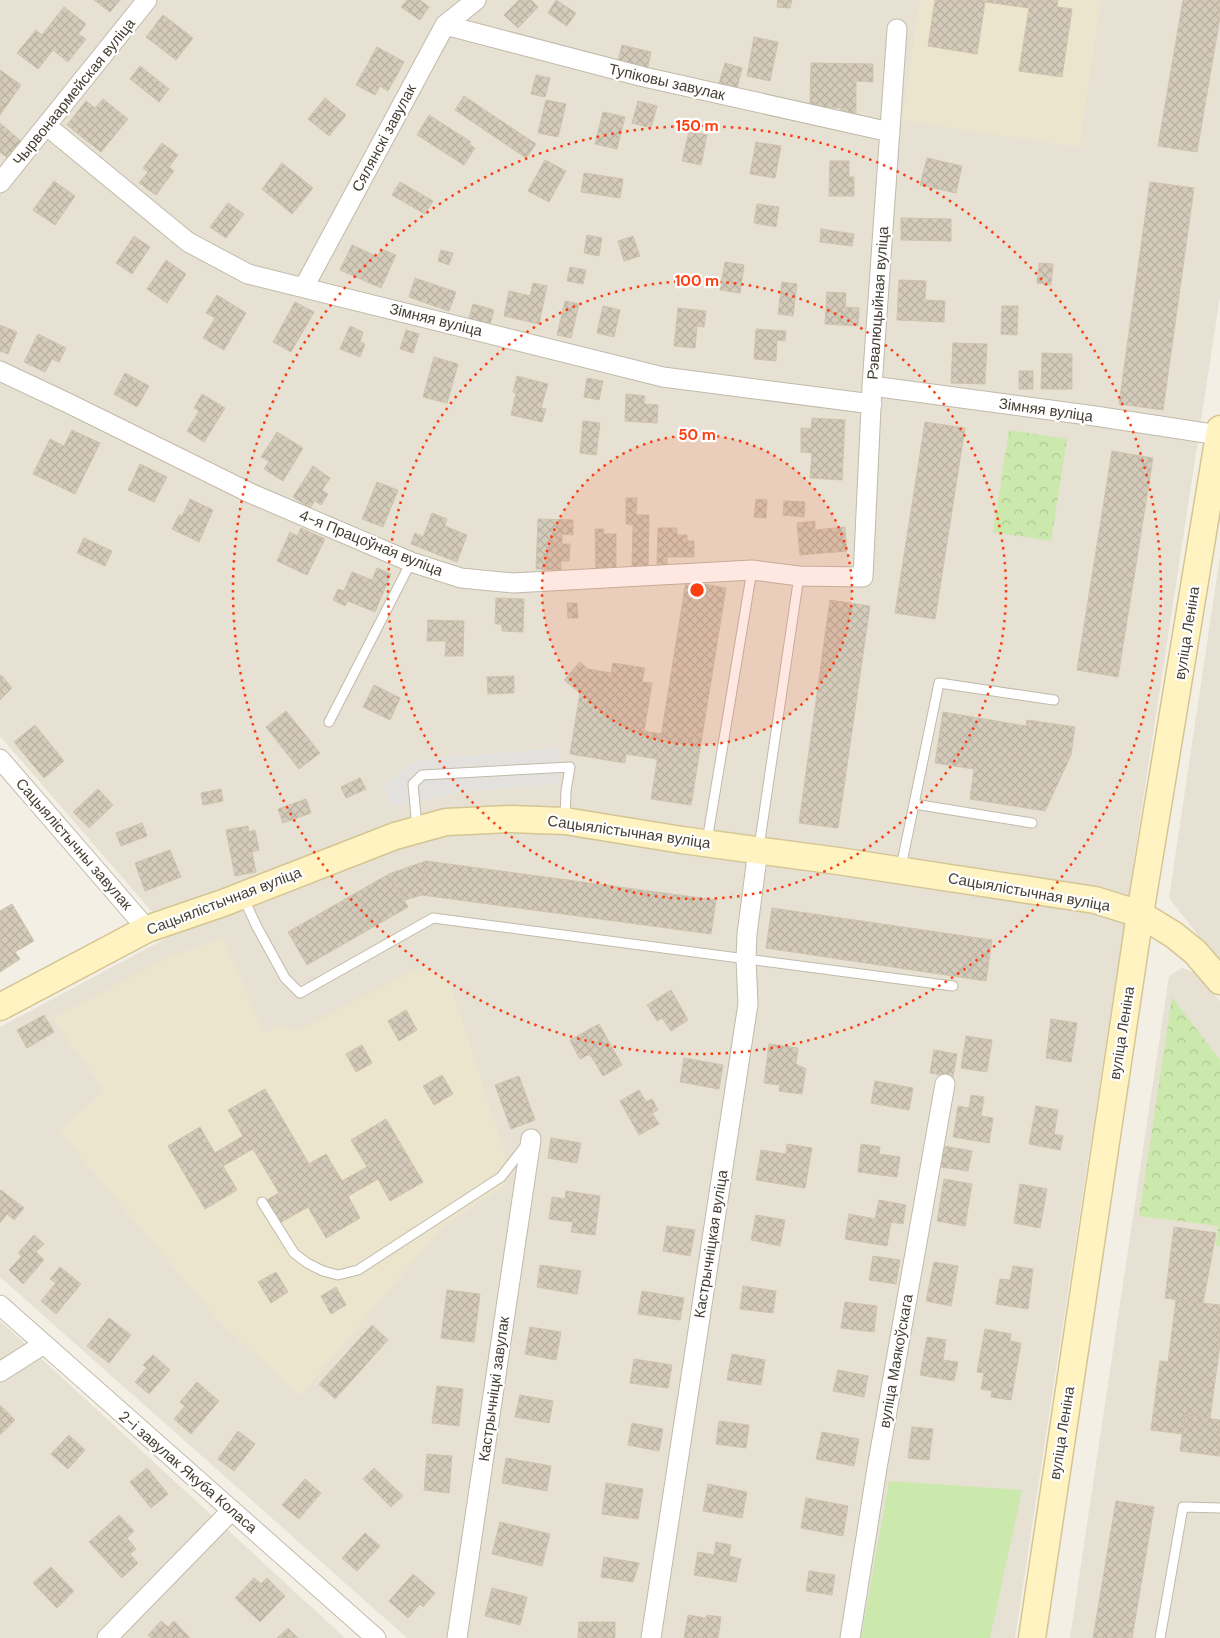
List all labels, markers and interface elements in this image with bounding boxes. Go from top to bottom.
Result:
street label: Чырвонаармейская вуліца [8,14,140,170]
street label: Тупіковы завулак [607,59,728,105]
street label: Сялянскі завулак [347,80,421,195]
text: 150 m [676,116,719,136]
street label: Рэвалюцыйная вуліца [863,225,893,380]
text: 100 m [675,271,719,291]
street label: Зімняя вуліца [387,299,485,341]
street label: Зімняя вуліца [998,393,1095,427]
text: 50 m [678,425,716,445]
street label: 4-я Працоўная вуліца [296,505,447,581]
centre of rings [688,581,706,599]
street label: вуліца Леніна [1170,584,1204,681]
street label: Сацыялістычны завулак [11,774,137,915]
street label: Сацыялістычная вуліца [546,811,712,853]
street label: Сацыялістычная вуліца [144,862,305,940]
street label: Сацыялістычная вуліца [946,868,1112,916]
street label: вуліца Леніна [1105,984,1139,1081]
street label: Кастрычніцкая вуліца [689,1168,733,1320]
street label: вуліца Маякоўскага [874,1292,918,1430]
street label: Кастрычніцкі завулак [474,1315,514,1463]
street label: вуліца Леніна [1045,1384,1079,1481]
street label: 2-і завулак Якуба Коласа [115,1406,262,1538]

